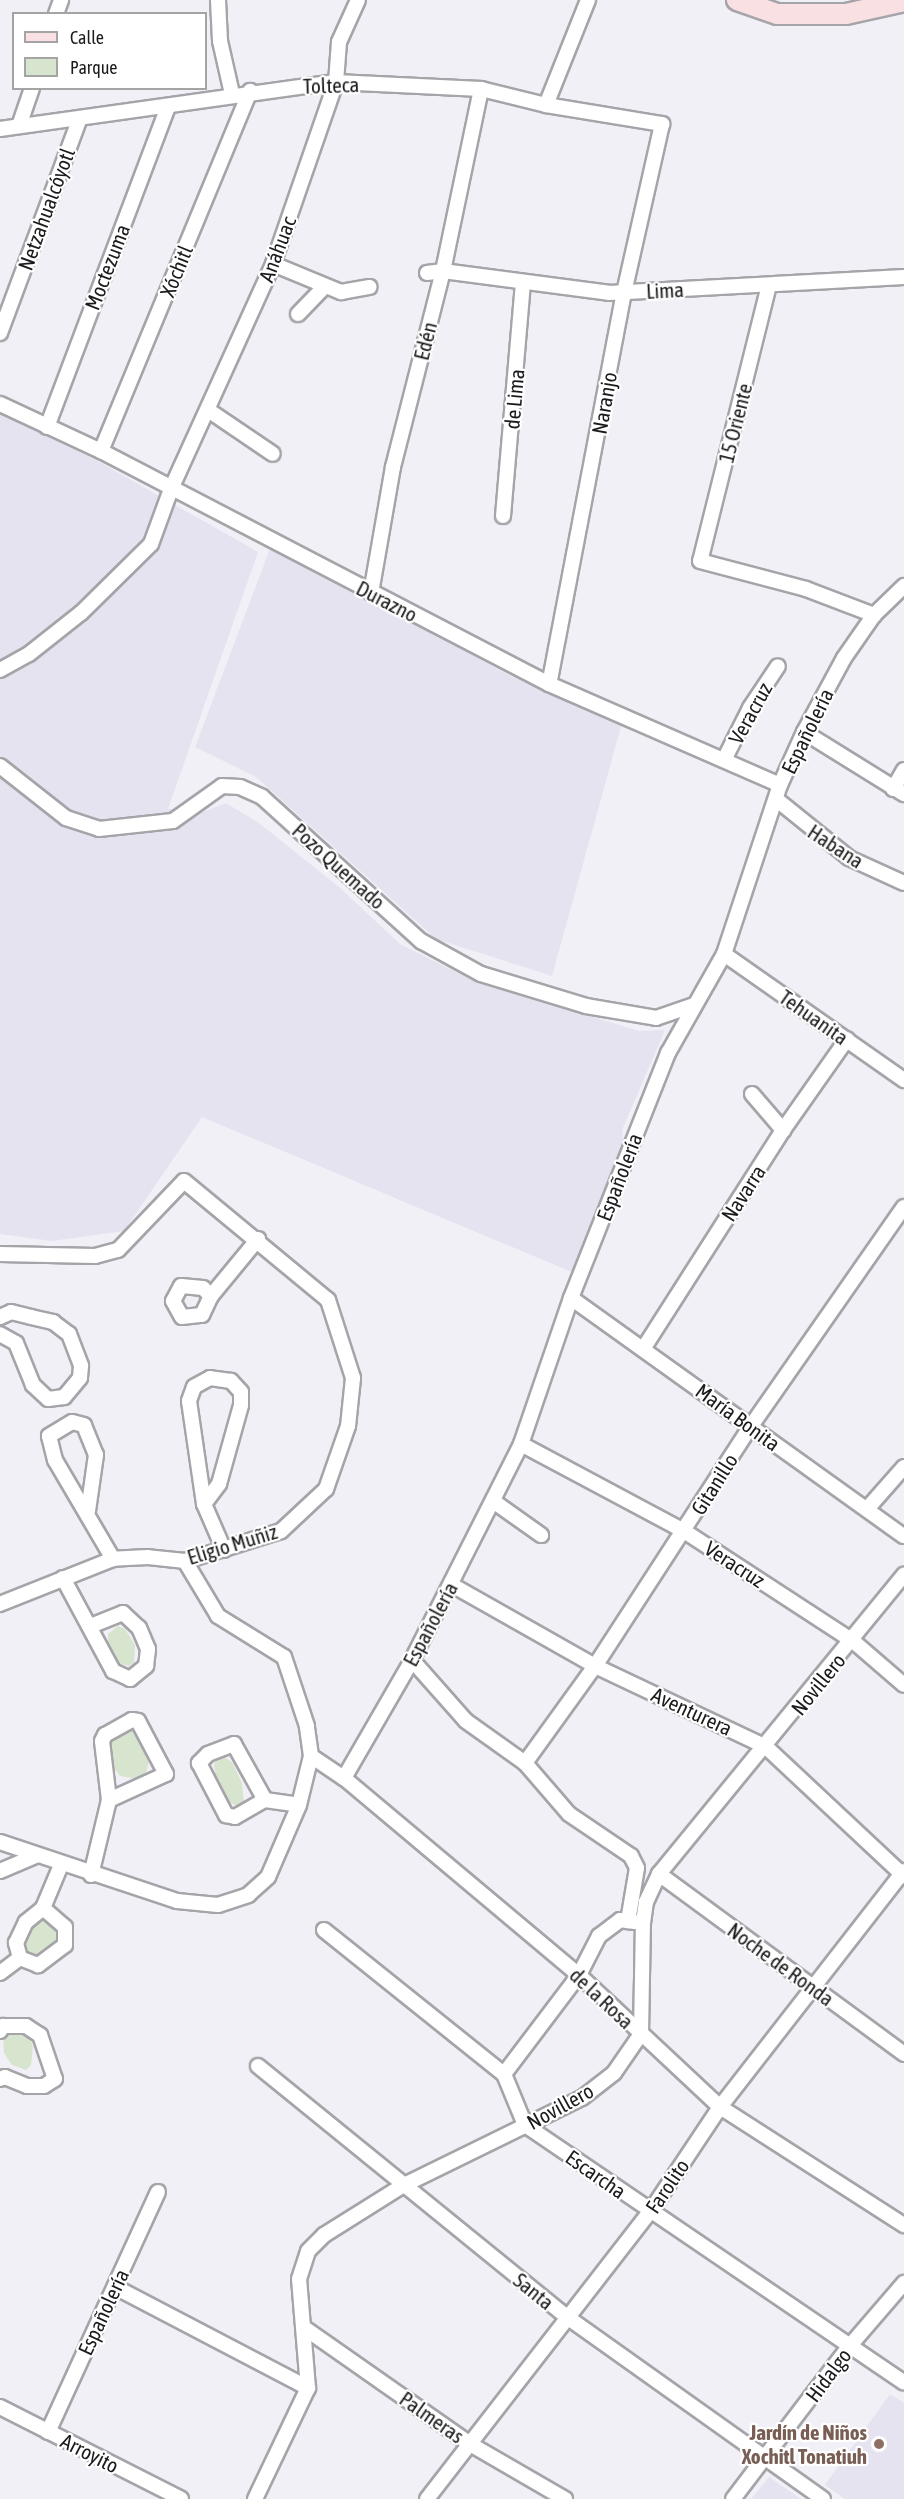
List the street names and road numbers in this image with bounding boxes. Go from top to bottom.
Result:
street label: Tolteca [302,71,360,99]
street label: Netzahualcóyotl [12,145,80,273]
street label: Anáhuac [253,213,301,285]
street label: Moctezuma [79,221,135,313]
street label: Xóchitl [154,242,198,300]
street label: Lima [645,276,685,304]
street label: Edén [408,319,442,363]
street label: de Lima [499,368,529,430]
street label: Naranjo [586,370,622,436]
street label: 15 Oriente [713,381,757,465]
street label: Durazno [352,575,422,627]
street label: Veracruz [723,678,777,748]
street label: Españolería [776,684,838,778]
street label: Pozo Quemado [287,818,391,914]
street label: Habana [803,819,869,873]
street label: Tehuanita [775,984,853,1050]
street label: Españolería [591,1130,647,1224]
street label: Navarra [716,1160,770,1226]
street label: María Bonita [691,1378,785,1456]
street label: Gitanillo [685,1449,743,1519]
street label: Eligio Muñiz [184,1518,280,1570]
street label: Veracruz [700,1535,770,1593]
street label: Españolería [397,1578,463,1670]
street label: Novillero [786,1648,850,1720]
street label: Aventurera [648,1681,736,1741]
street label: Noche de Ronda [723,1917,839,2011]
street label: de la Rosa [565,1962,639,2034]
street label: Novillero [522,2078,598,2134]
street label: Escarcha [561,2144,631,2204]
street label: Farolito [640,2154,694,2218]
street label: Españolería [72,2265,134,2359]
street label: Santa [509,2267,559,2315]
street label: Hidalgo [800,2343,856,2407]
street label: Palmeras [395,2386,469,2448]
street label: Arroyito [57,2428,123,2478]

